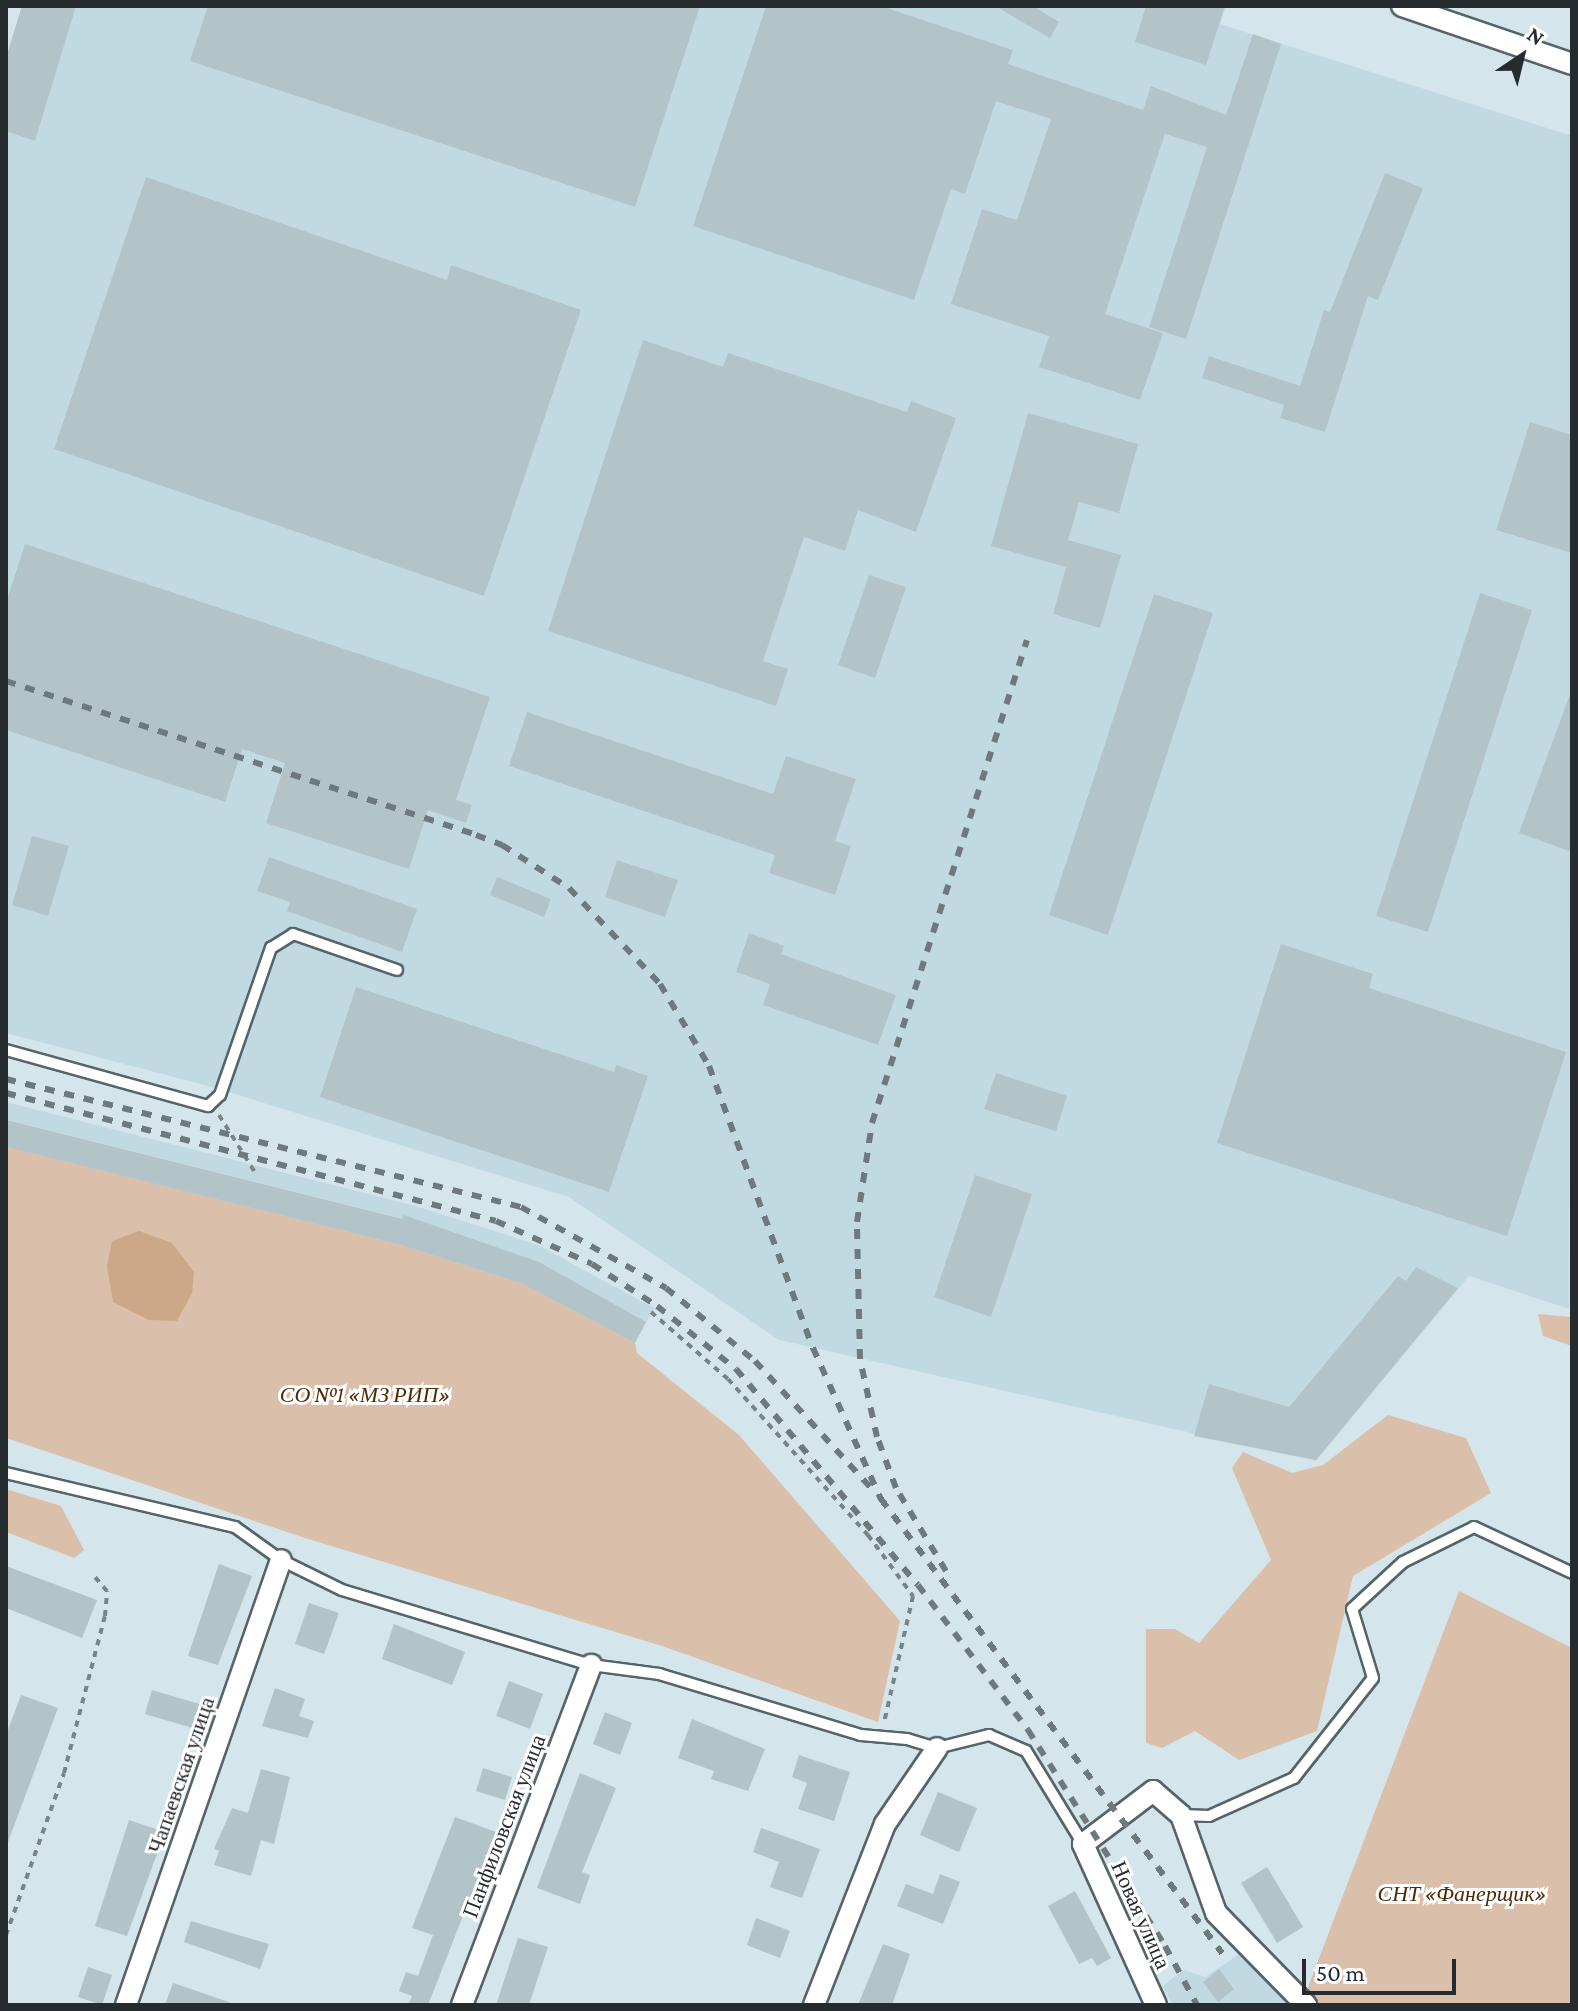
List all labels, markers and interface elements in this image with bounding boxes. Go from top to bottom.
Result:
north arrow [1482,16,1562,96]
text: N [1523,21,1549,50]
park label: СО №1 «МЗ РИП» [280,1382,450,1408]
street label: Чапаевская улица [142,1693,220,1857]
street label: Панфиловская улица [457,1731,551,1921]
street label: Новая улица [1105,1857,1177,1973]
park label: СНТ «Фанерщик» [1377,1881,1547,1907]
scale bar [1306,1943,1460,1993]
text: 50 m [1316,1959,1365,1986]

